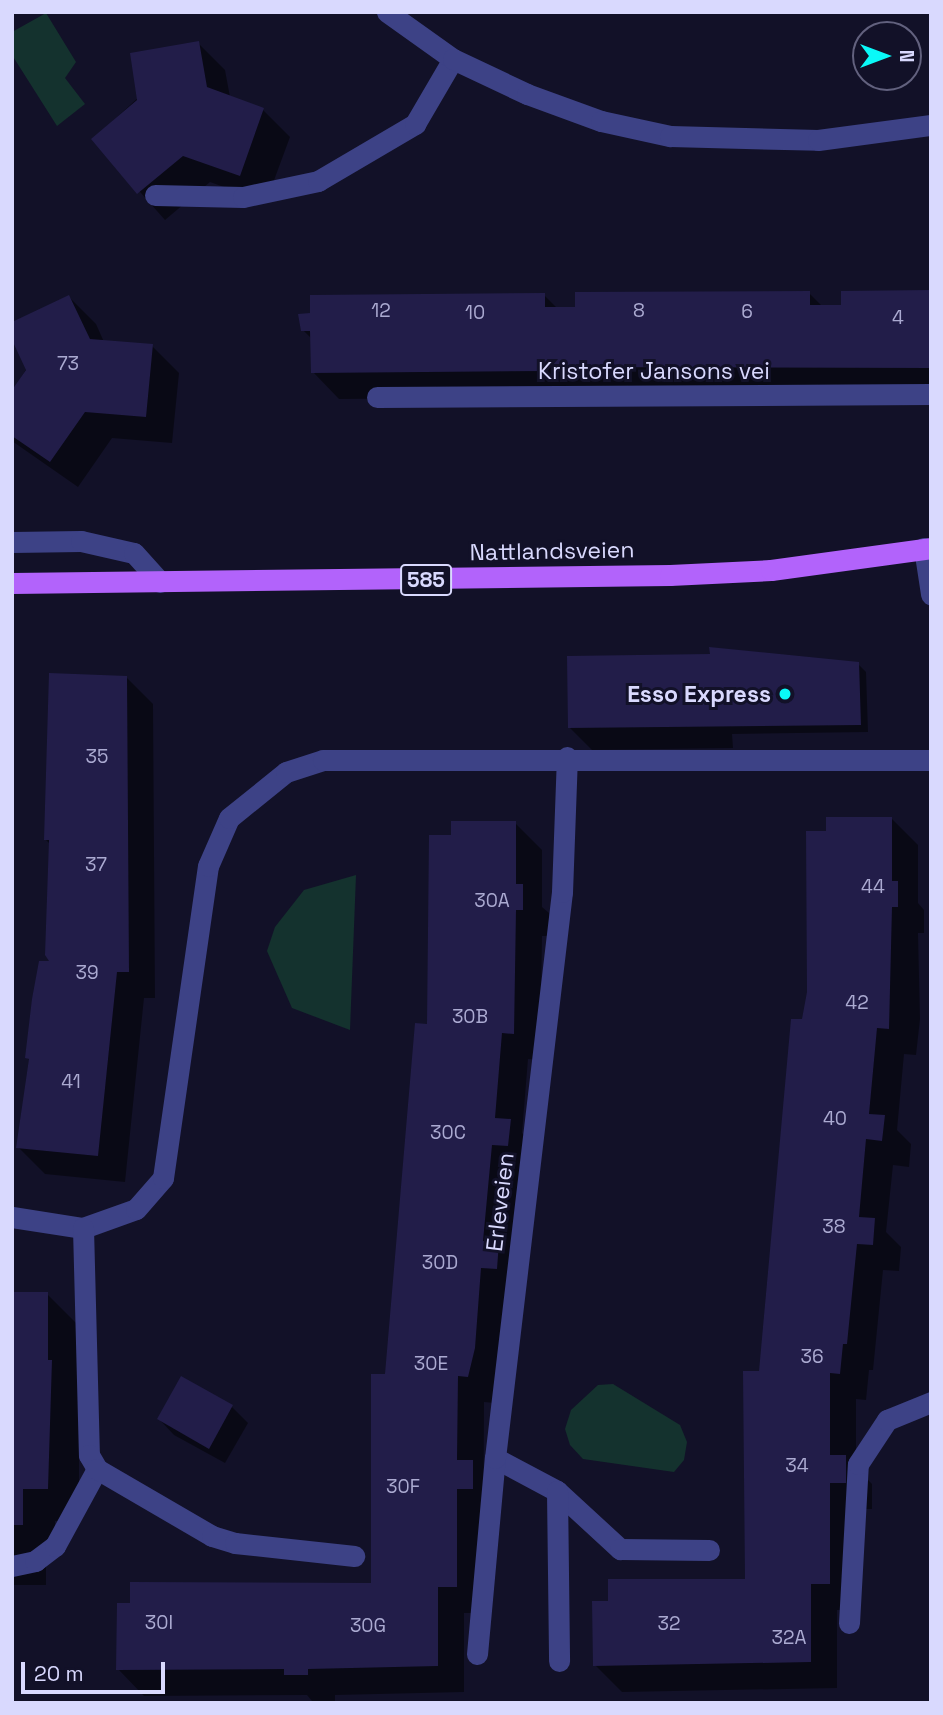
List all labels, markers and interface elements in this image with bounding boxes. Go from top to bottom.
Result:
north arrow [852,21,922,91]
text: N [894,50,919,62]
house number: 12 [371,300,391,322]
house number: 8 [633,300,645,322]
house number: 6 [741,301,753,323]
house number: 10 [465,302,485,324]
house number: 4 [892,307,904,329]
house number: 73 [57,353,79,375]
street label: Kristofer Jansons vei [538,357,770,385]
street label: Nattlandsveien [469,536,635,566]
road number: 585 [400,562,452,598]
place label: Esso Express [627,680,771,708]
marker: Esso Express [777,686,793,702]
house number: 35 [86,746,108,768]
house number: 37 [85,854,107,876]
house number: 44 [861,876,885,898]
house number: 30A [474,890,510,912]
house number: 39 [75,962,99,984]
house number: 42 [845,992,869,1014]
house number: 30B [452,1006,488,1028]
house number: 41 [61,1071,81,1093]
house number: 40 [823,1108,847,1130]
house number: 30C [430,1122,466,1144]
street label: Erleveien [480,1151,520,1253]
house number: 38 [822,1216,846,1238]
house number: 30D [422,1252,458,1274]
house number: 36 [800,1346,824,1368]
house number: 30E [414,1353,448,1375]
house number: 34 [785,1455,809,1477]
house number: 30F [386,1476,420,1498]
house number: 30I [145,1612,173,1634]
house number: 32 [658,1613,680,1635]
house number: 30G [350,1615,386,1637]
house number: 32A [772,1627,806,1649]
scale bar [24,1648,168,1692]
text: 20 m [34,1660,84,1687]

